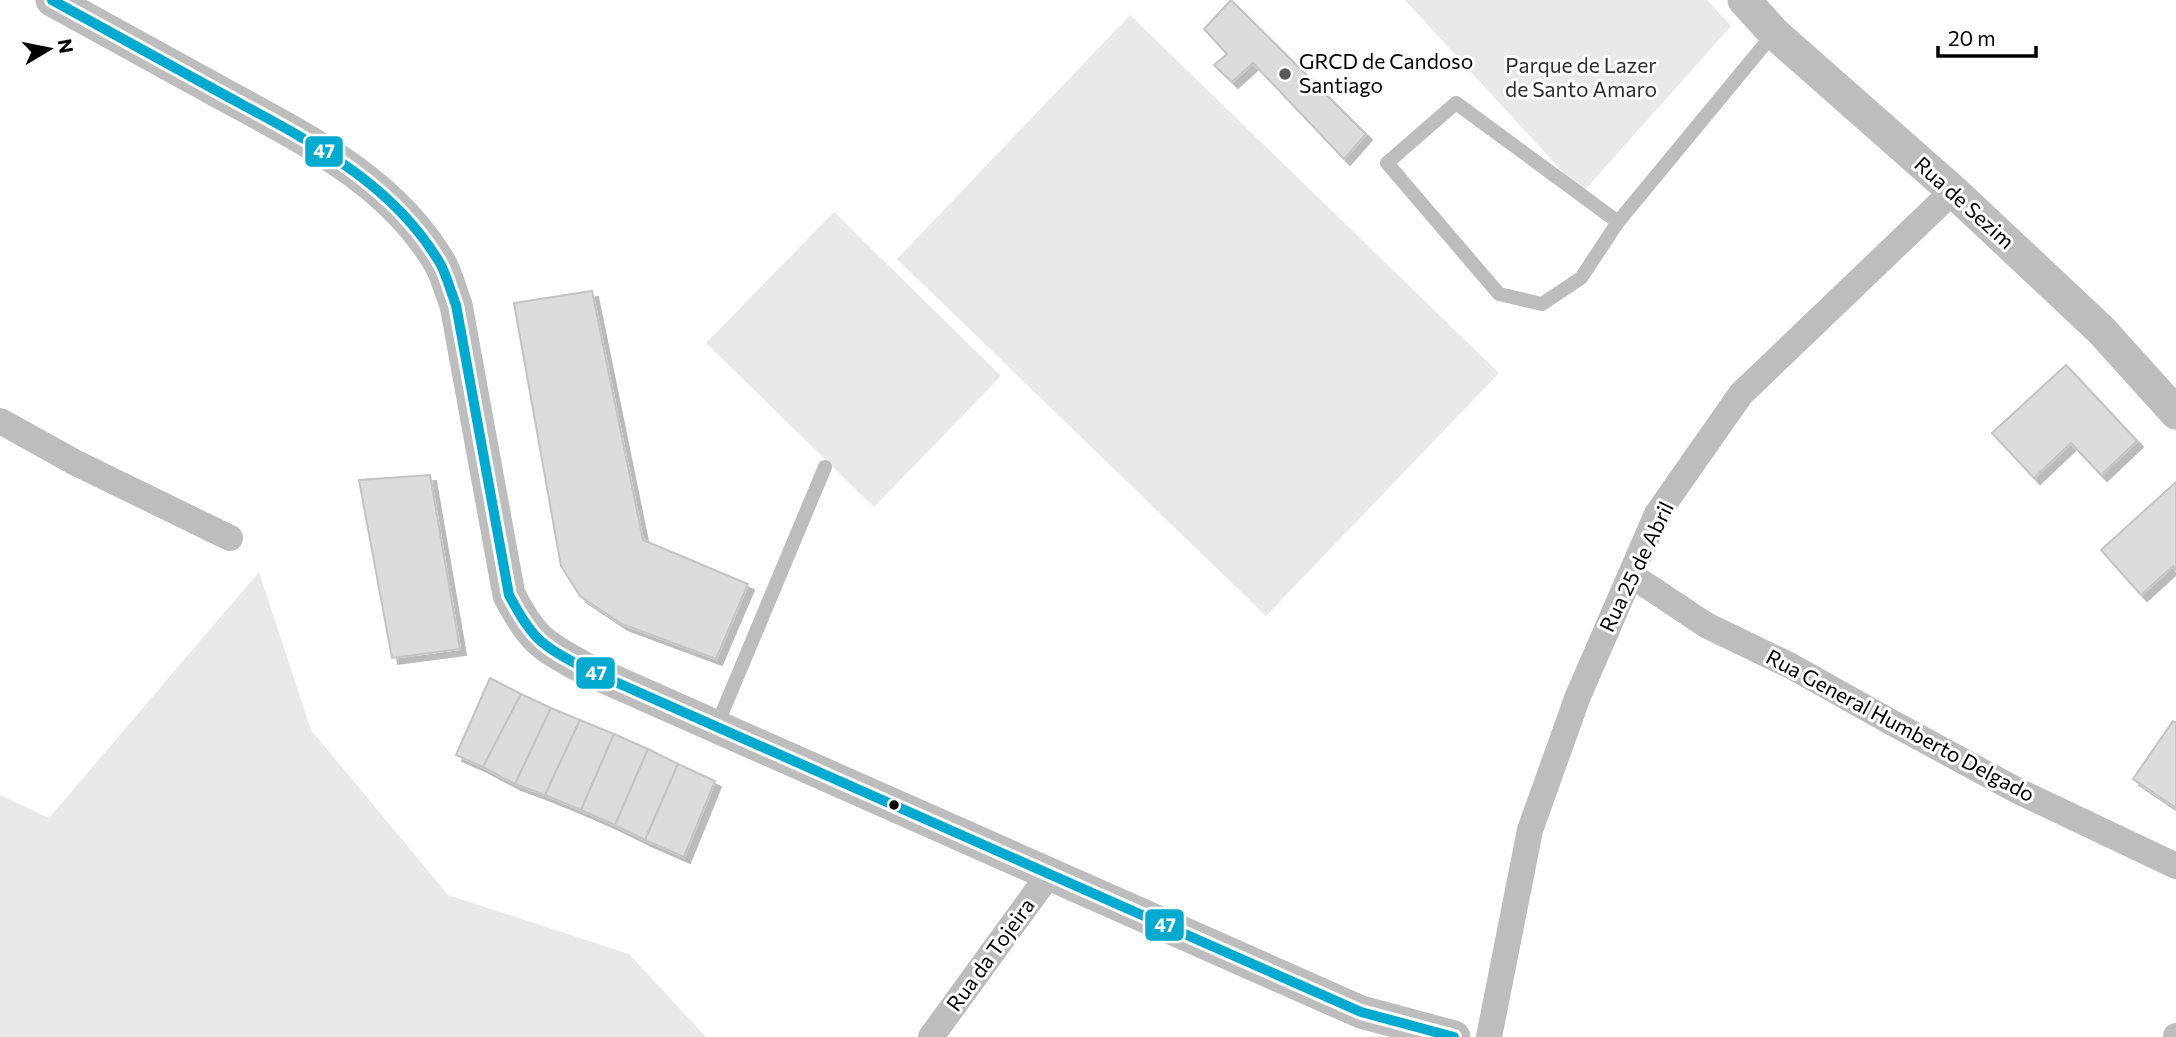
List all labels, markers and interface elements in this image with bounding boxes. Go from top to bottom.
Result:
north arrow [14,14,84,84]
scale bar [1938,14,2036,58]
text: 20 m [1948,25,1996,50]
text: N [54,37,79,55]
place label: GRCD de Candoso Santiago [1299,48,1473,97]
park label: Parque de Lazer de Santo Amaro [1505,52,1657,101]
marker: GRCD de Candoso Santiago [1277,66,1293,82]
line badge: 47 [304,135,344,168]
text: 47 [313,139,335,162]
street label: Rua de Sezim [1910,151,2020,253]
street label: Rua 25 de Abril [1593,497,1678,635]
street label: Rua General Humberto Delgado [1762,643,2039,806]
line badge: 47 [575,656,616,690]
text: 47 [585,661,607,684]
unlabelled marker [887,798,901,812]
street label: Rua da Tojeira [941,893,1039,1015]
line badge: 47 [1144,908,1185,942]
text: 47 [1154,913,1176,936]

